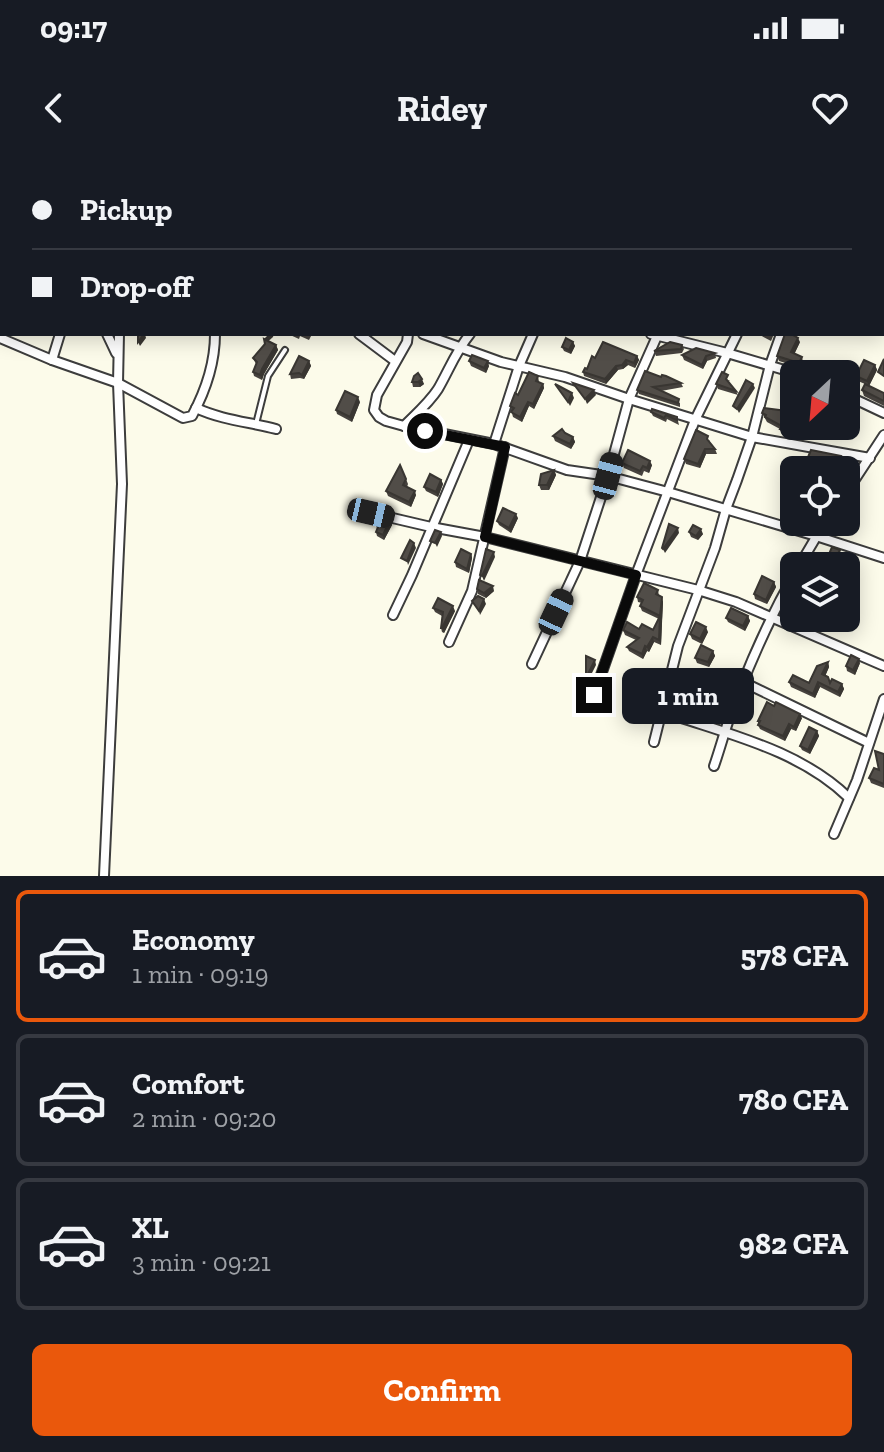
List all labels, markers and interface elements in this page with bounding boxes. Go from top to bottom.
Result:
text: 09:17 [40,10,107,46]
icon: back [32,86,76,130]
icon: heart [808,86,852,130]
text: Ridey [397,87,487,130]
text: Pickup [80,192,172,228]
text: Drop-off [80,269,192,305]
north arrow [780,360,860,440]
map controls [780,360,860,632]
route start [407,413,443,449]
car [590,450,626,502]
button: locate [780,456,860,536]
car [345,496,397,530]
button: layers [780,552,860,632]
car [535,585,577,639]
callout: 1 min [622,667,754,723]
route end [576,677,612,713]
text: 1 min [657,680,719,712]
icon: car [36,920,108,992]
text: Economy [132,922,255,958]
text: 578 CFA [740,938,848,974]
text: 1 min · 09:19 [132,958,268,990]
icon: car [36,1064,108,1136]
text: Comfort [132,1066,244,1102]
text: 780 CFA [739,1082,848,1118]
text: 2 min · 09:20 [132,1102,276,1134]
icon: car [36,1208,108,1280]
text: XL [132,1210,169,1246]
text: 982 CFA [739,1226,848,1262]
text: 3 min · 09:21 [132,1246,271,1278]
button: Confirm [32,1344,852,1436]

